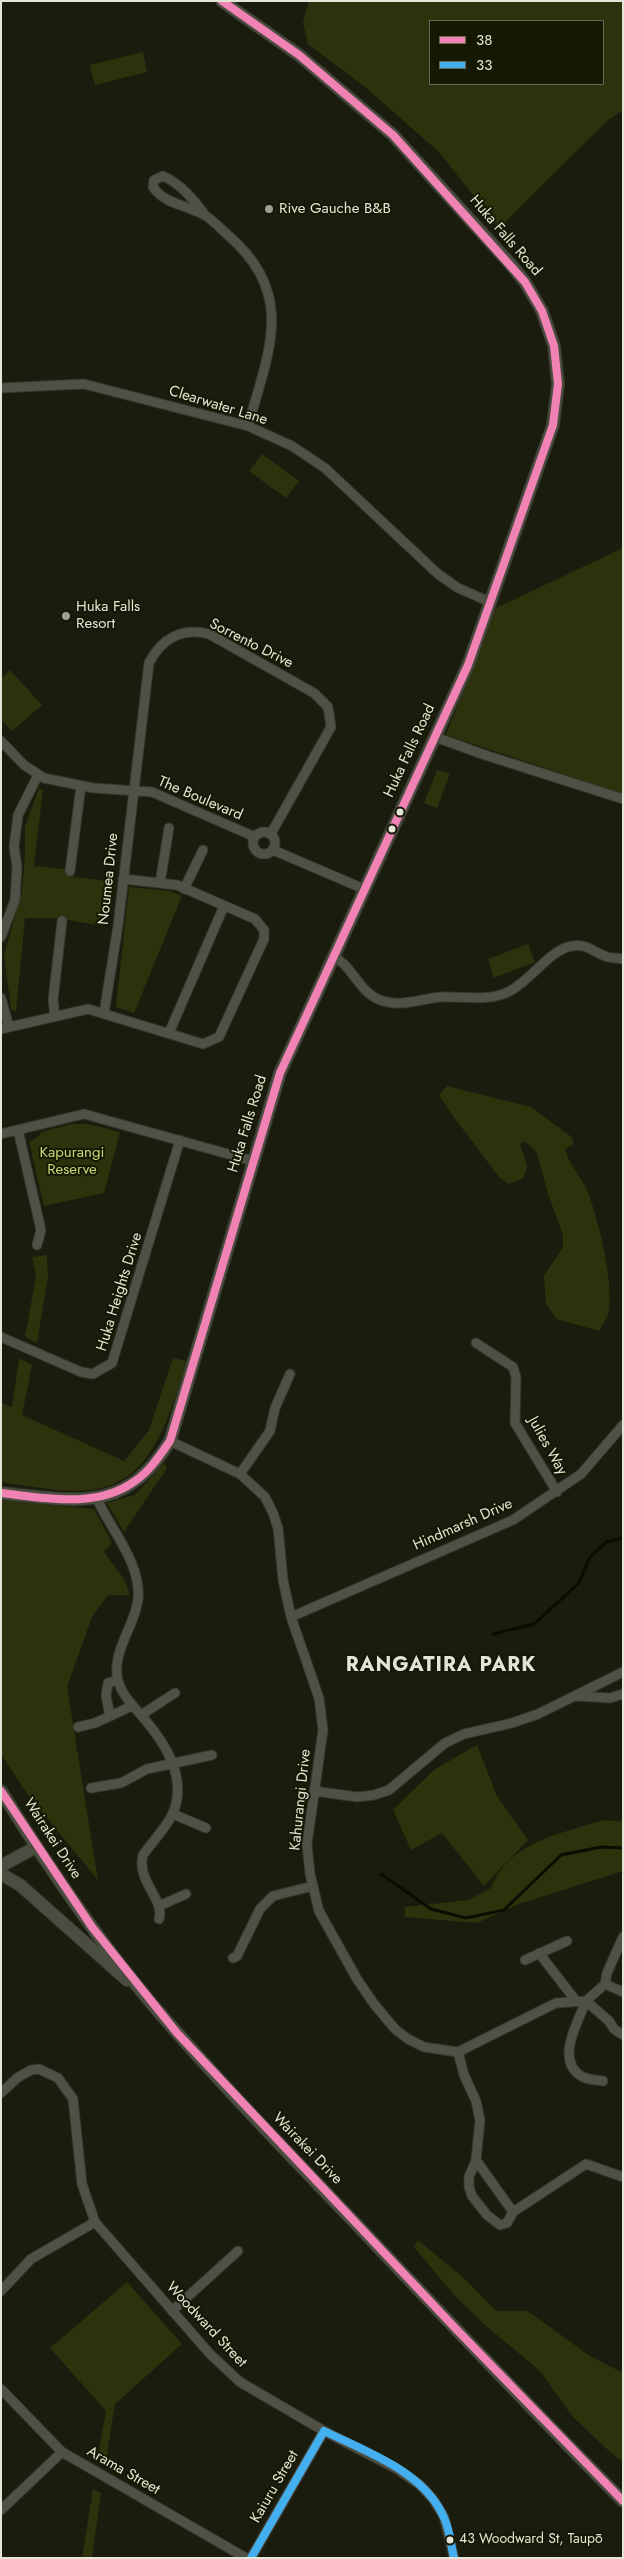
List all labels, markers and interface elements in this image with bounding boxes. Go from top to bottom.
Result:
legend [429,20,604,85]
text: 38 [476,29,492,51]
text: 33 [476,54,492,76]
street label: Huka Falls Road [465,192,545,280]
place label: Rive Gauche B&B [279,200,391,218]
marker: Rive Gauche B&B [263,203,275,215]
street label: Clearwater Lane [166,382,270,430]
place label: Huka Falls Resort [76,598,140,633]
marker: Huka Falls Resort [60,610,72,622]
street label: Sorrento Drive [206,615,296,673]
street label: Huka Falls Road [381,701,439,801]
street label: The Boulevard [155,773,245,825]
unlabelled marker [395,807,405,817]
unlabelled marker [387,824,397,834]
street label: Noumea Drive [95,832,123,926]
street label: Huka Falls Road [225,1073,271,1175]
park label: Kapurangi Reserve [40,1144,104,1179]
street label: Huka Heights Drive [93,1230,147,1354]
street label: Julies Way [524,1414,570,1478]
street label: Hindmarsh Drive [411,1495,515,1555]
district label: RANGATIRA PARK [344,1654,538,1678]
street label: Kahurangi Drive [287,1748,315,1852]
street label: Wairakei Drive [19,1795,85,1883]
street label: Wairakei Drive [268,2109,346,2189]
street label: Woodward Street [162,2279,250,2371]
street label: Arama Street [83,2443,163,2499]
street label: Kaiuru Street [247,2448,303,2526]
place label: 43 Woodward St, Taupō [459,2532,603,2548]
marker: 43 Woodward St, Taupō [445,2535,455,2545]

